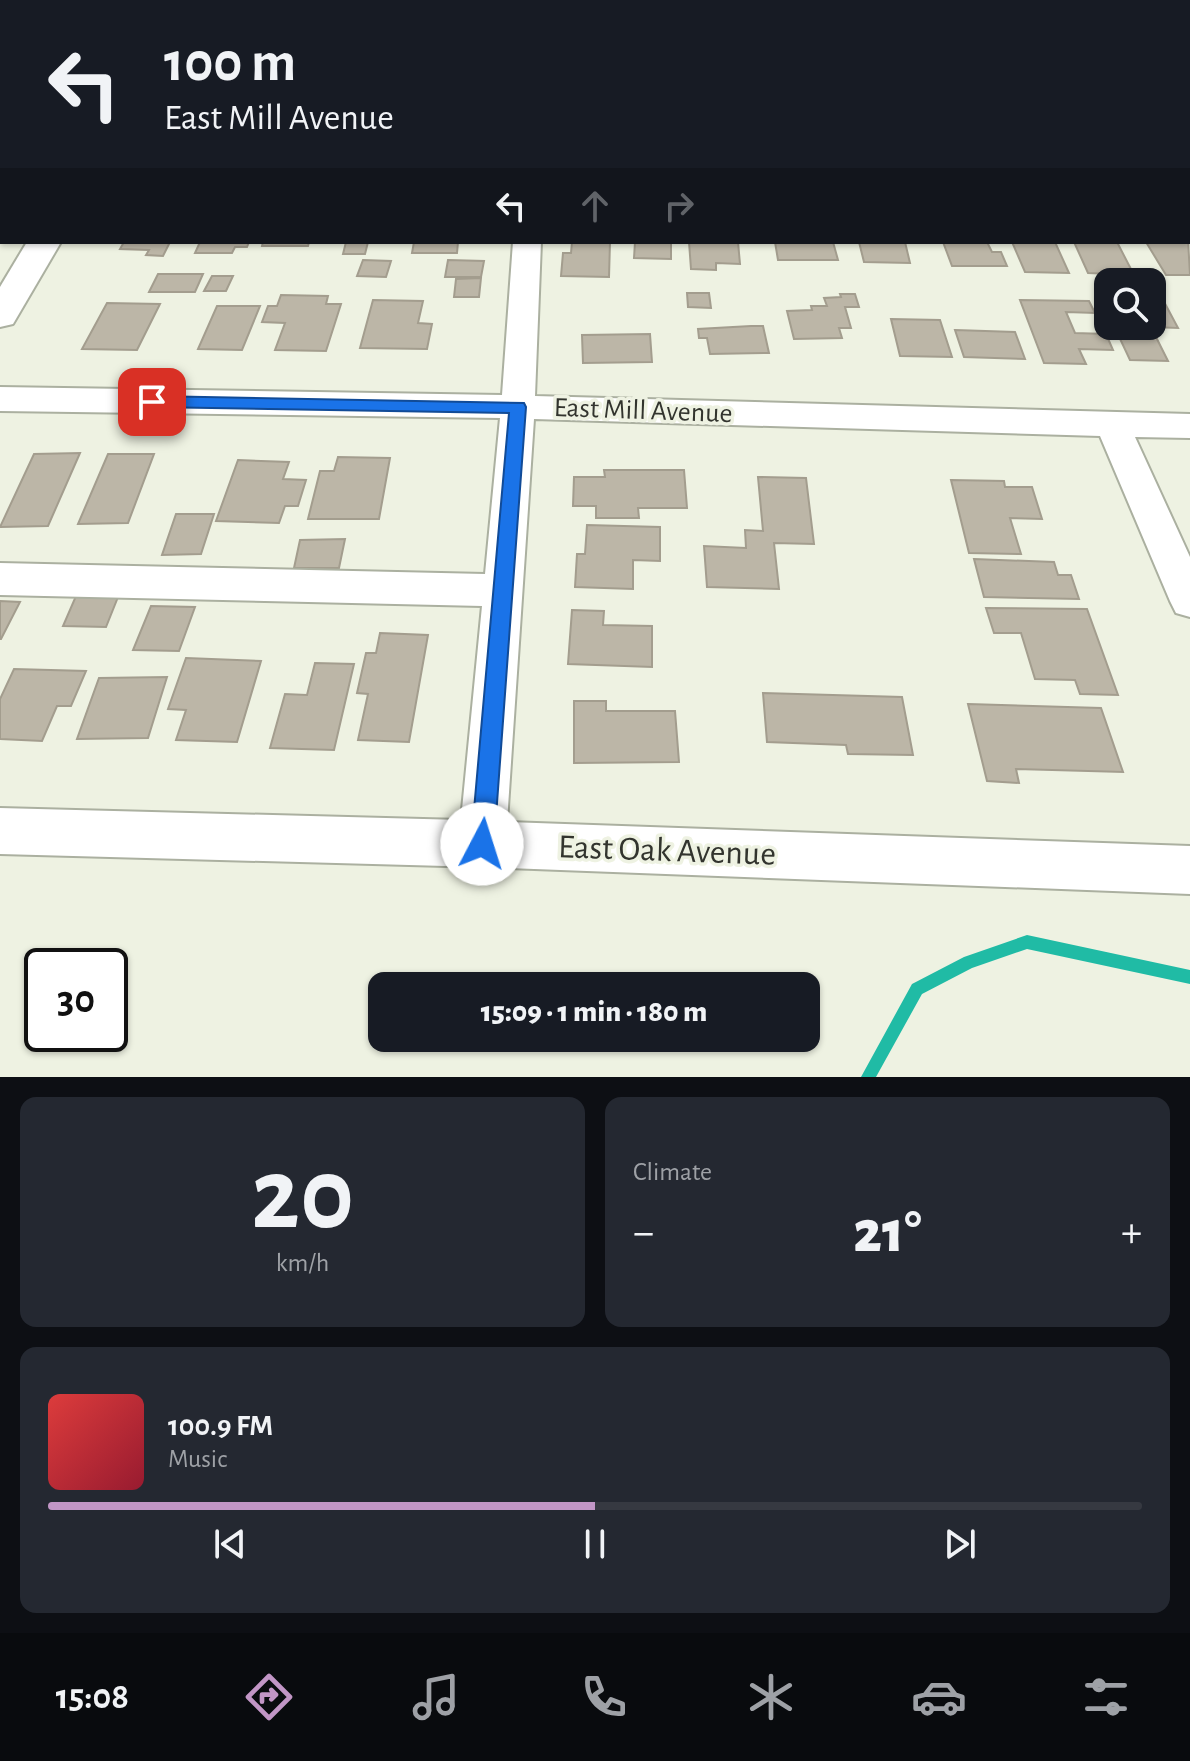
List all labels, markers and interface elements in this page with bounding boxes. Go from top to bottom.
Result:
icon: left [32,32,136,136]
text: 100 m [164,35,296,91]
text: East Mill Avenue [164,100,394,136]
icon: left [489,184,533,228]
icon: ahead [573,184,617,228]
icon: right [657,184,701,228]
map controls [1094,268,1166,340]
button: search [1094,268,1166,340]
pin [118,368,186,436]
icon: arrive [130,380,174,424]
street label: East Mill Avenue [553,394,733,428]
position arrow [440,802,524,886]
street label: East Oak Avenue [557,830,777,872]
speed limit sign: 30 [24,948,128,1052]
text: 15:09 · 1 min · 180 m [481,997,707,1027]
text: 20 [251,1144,354,1248]
text: Climate [633,1159,712,1185]
text: 21° [853,1203,922,1263]
text: − [633,1211,654,1255]
text: + [1121,1211,1142,1255]
text: km/h [276,1250,329,1276]
text: 100.9 FM [168,1411,273,1441]
text: Music [168,1446,227,1472]
icon: previous [208,1522,252,1566]
icon: pause [573,1522,617,1566]
icon: next [938,1522,982,1566]
icon: directions [241,1669,297,1725]
icon: music [408,1669,464,1725]
icon: phone [576,1669,632,1725]
icon: climate [743,1669,799,1725]
icon: car [911,1669,967,1725]
icon: filters [1078,1669,1134,1725]
text: 15:08 [56,1679,129,1715]

